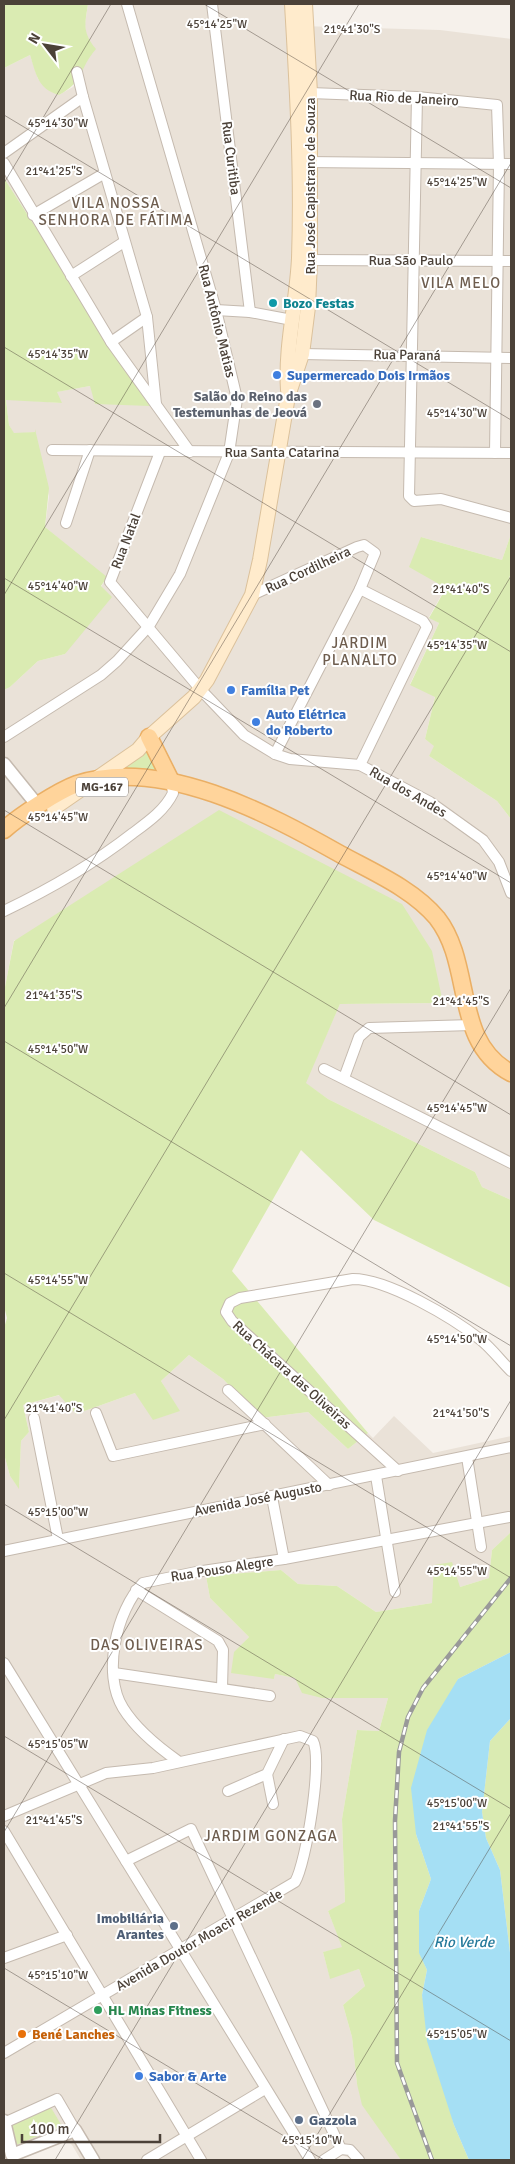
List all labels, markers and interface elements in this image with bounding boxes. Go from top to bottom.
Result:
text: 45°14'25"W [187,17,247,32]
north arrow [20,20,70,70]
text: 21°41'30"S [323,22,381,37]
text: N [24,30,44,47]
street label: Rua Rio de Janeiro [349,87,459,109]
street label: Rua José Capistrano de Souza [302,97,319,275]
text: 45°14'30"W [28,116,88,131]
street label: Rua Curitiba [218,120,244,196]
text: 21°41'25"S [25,164,83,179]
text: 45°14'25"W [427,175,487,190]
district label: VILA NOSSA SENHORA DE FÁTIMA [38,194,194,229]
street label: Rua São Paulo [369,252,453,269]
street label: Rua Antônio Matias [195,263,239,379]
district label: VILA MELO [421,274,501,292]
place label: Bozo Festas [283,295,354,312]
marker: Bozo Festas [267,297,279,309]
street label: Rua Paraná [373,346,441,364]
text: 45°14'35"W [28,347,88,362]
place label: Supermercado Dois Irmãos [287,367,450,384]
marker: Supermercado Dois Irmãos [271,369,283,381]
place label: Salão do Reino das Testemunhas de Jeová [173,388,307,421]
marker: Salão do Reino das Testemunhas de Jeová [311,398,323,410]
text: 45°14'30"W [427,406,487,421]
street label: Rua Santa Catarina [225,444,339,461]
street label: Rua Natal [108,511,144,571]
street label: Rua Cordilheira [263,543,353,597]
text: 45°14'40"W [28,579,88,594]
text: 21°41'40"S [432,582,490,597]
district label: JARDIM PLANALTO [322,634,398,669]
text: 45°14'35"W [427,638,487,653]
place label: Família Pet [241,682,310,699]
marker: Família Pet [225,684,237,696]
place label: Auto Elétrica do Roberto [266,706,346,739]
marker: Auto Elétrica do Roberto [250,716,262,728]
street label: Rua dos Andes [366,763,450,821]
road number: MG-167 [76,778,128,796]
text: 45°14'45"W [28,810,88,825]
text: 45°14'40"W [427,869,487,884]
text: 21°41'35"S [25,988,83,1003]
text: 21°41'45"S [432,994,490,1009]
text: 45°14'50"W [28,1042,88,1057]
text: 45°14'45"W [427,1101,487,1116]
text: 45°14'55"W [28,1273,88,1288]
street label: Rua Chácara das Oliveiras [229,1317,355,1433]
text: 45°14'50"W [427,1332,487,1347]
text: 21°41'40"S [25,1401,83,1416]
text: 21°41'50"S [432,1406,490,1421]
street label: Avenida José Augusto [193,1478,323,1520]
text: 45°15'00"W [28,1505,88,1520]
street label: Rua Pouso Alegre [170,1553,274,1585]
text: 45°14'55"W [427,1564,487,1579]
district label: DAS OLIVEIRAS [90,1636,204,1654]
text: 45°15'05"W [28,1737,88,1752]
text: 45°15'00"W [427,1796,487,1811]
text: 21°41'45"S [25,1813,83,1828]
text: 21°41'55"S [432,1819,490,1834]
district label: JARDIM GONZAGA [204,1827,338,1845]
street label: Avenida Doutor Moacir Rezende [113,1885,285,1995]
place label: Imobiliária Arantes [97,1910,164,1943]
marker: Imobiliária Arantes [168,1920,180,1932]
water label: Rio Verde [434,1933,496,1951]
text: 45°15'10"W [28,1968,88,1983]
place label: HL Minas Fitness [108,2002,212,2019]
marker: HL Minas Fitness [92,2004,104,2016]
place label: Bené Lanches [32,2026,115,2043]
text: 45°15'05"W [427,2027,487,2042]
marker: Bené Lanches [16,2028,28,2040]
place label: Sabor & Arte [149,2068,227,2085]
marker: Sabor & Arte [133,2070,145,2082]
scale bar [22,2112,160,2144]
place label: Gazzola [309,2112,357,2129]
marker: Gazzola [293,2114,305,2126]
text: 100 m [30,2120,70,2138]
text: 45°15'10"W [282,2133,342,2148]

